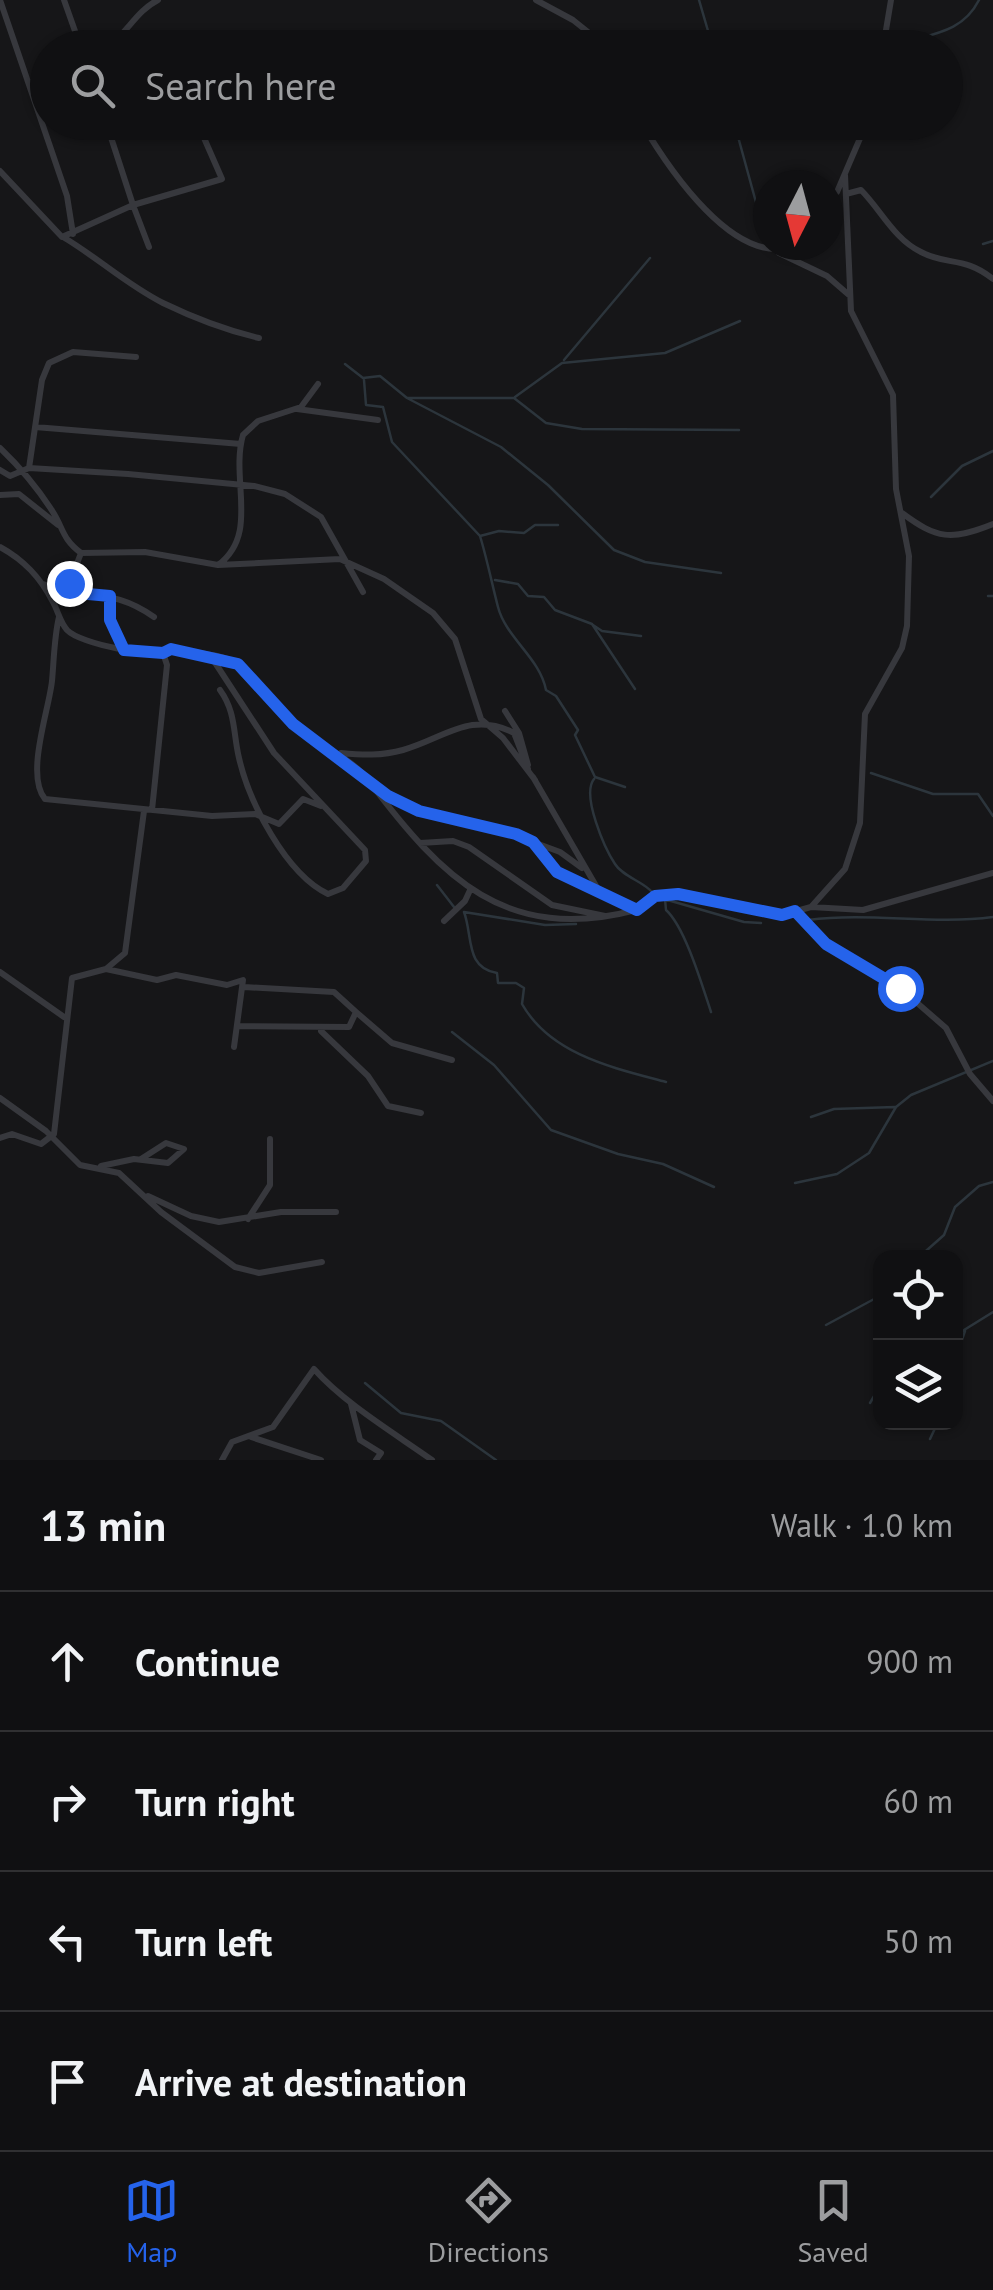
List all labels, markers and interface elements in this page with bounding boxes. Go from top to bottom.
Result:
search box [30,30,963,140]
icon: search [65,58,120,113]
text: Search here [145,61,337,110]
north arrow [753,170,843,260]
route end [47,561,93,607]
route start [878,966,924,1012]
map controls [873,1250,963,1430]
button: locate [873,1250,963,1340]
button: layers [873,1340,963,1430]
text: 13 min [40,1498,166,1553]
text: Walk · 1.0 km [771,1504,953,1546]
icon: ahead [40,1634,95,1689]
text: Continue [135,1637,280,1686]
text: 900 m [866,1640,953,1682]
icon: right [40,1774,95,1829]
text: Turn right [135,1777,295,1826]
text: 60 m [884,1780,953,1822]
icon: left [40,1914,95,1969]
text: Turn left [135,1917,272,1966]
text: 50 m [884,1920,953,1962]
icon: arrive [40,2054,95,2109]
text: Arrive at destination [135,2057,467,2106]
tab: Map [124,2173,179,2270]
tab: Directions [428,2173,549,2270]
tab: Saved [797,2173,869,2270]

